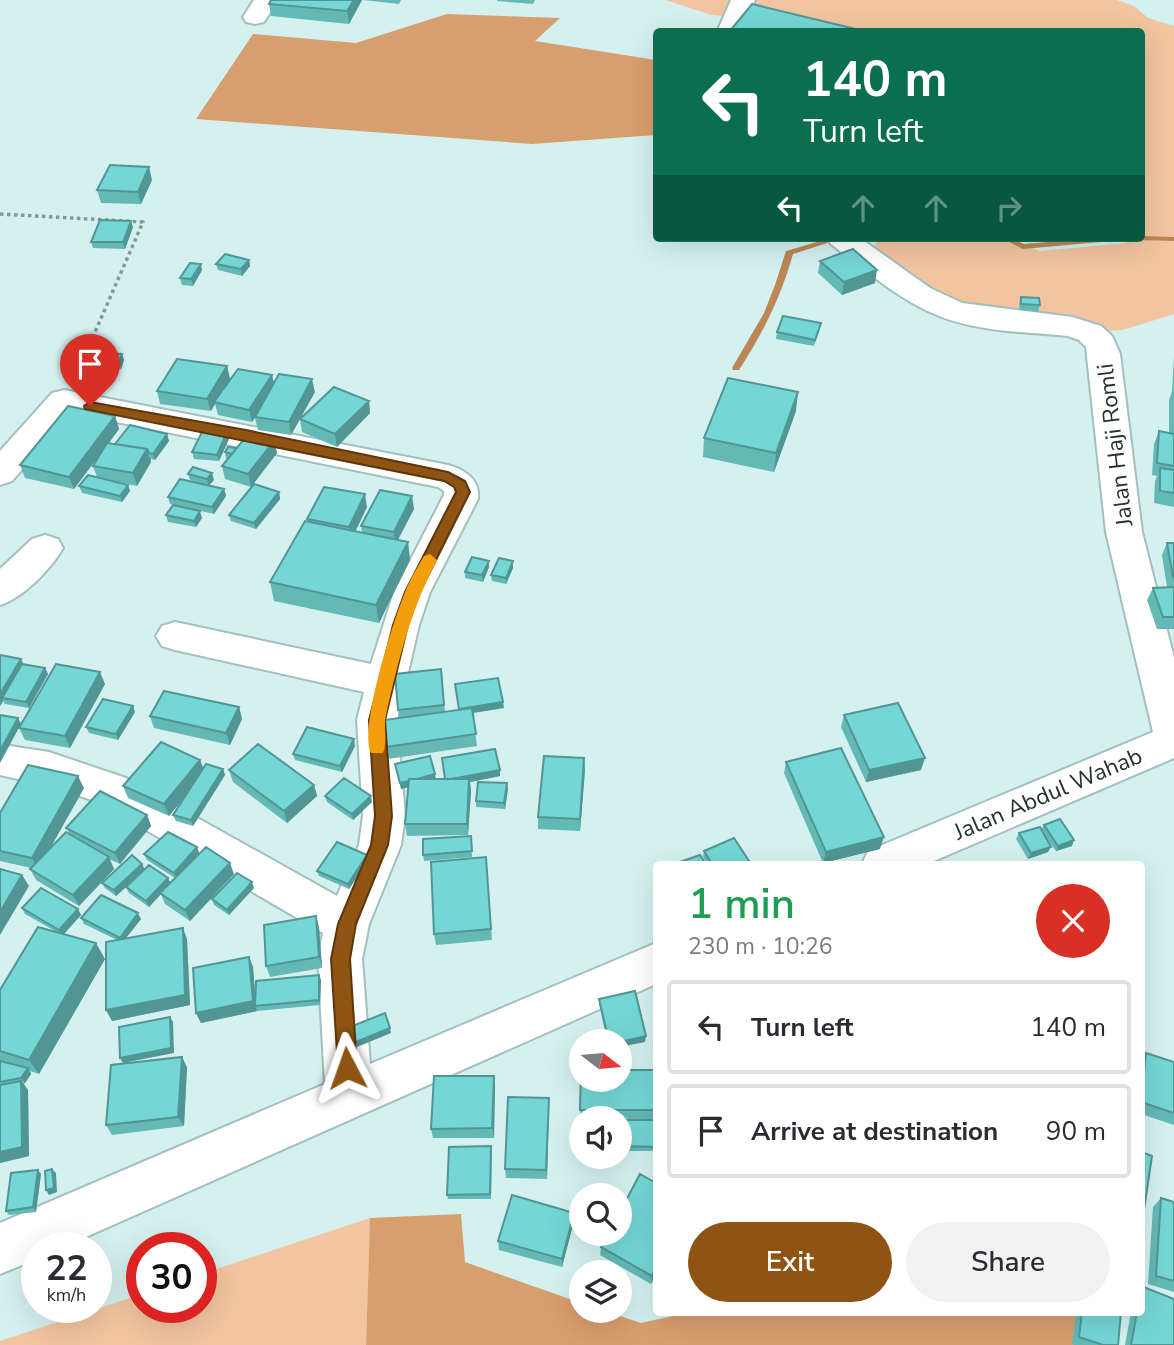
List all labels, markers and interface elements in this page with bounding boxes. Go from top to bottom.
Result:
text: 140 m [803,46,947,113]
icon: left [688,56,779,147]
text: Turn left [803,110,923,153]
icon: left [771,189,809,227]
icon: ahead [844,189,882,227]
icon: ahead [917,189,955,227]
icon: right [990,189,1028,227]
pin [60,334,120,406]
icon: arrive [71,345,109,383]
street label: Jalan Haji Romli [1090,362,1140,529]
street label: Jalan Abdul Wahab [948,740,1147,848]
text: 1 min [688,876,795,933]
button: close [1036,884,1110,958]
text: 230 m · 10:26 [688,931,833,962]
icon: left [692,1008,730,1046]
text: Turn left [751,1010,854,1045]
text: 140 m [1030,1010,1106,1045]
north arrow [569,1029,632,1092]
map controls [569,1029,632,1323]
position arrow [310,1031,384,1105]
button: sound [569,1106,632,1169]
icon: arrive [692,1112,730,1150]
text: Arrive at destination [751,1114,998,1149]
text: 90 m [1046,1114,1106,1149]
button: search [569,1183,632,1246]
button: Exit [688,1222,892,1302]
button: Share [906,1222,1110,1302]
speed limit sign: 30 [126,1232,217,1323]
text: 22 [45,1245,88,1292]
button: layers [569,1260,632,1323]
text: km/h [47,1283,86,1307]

